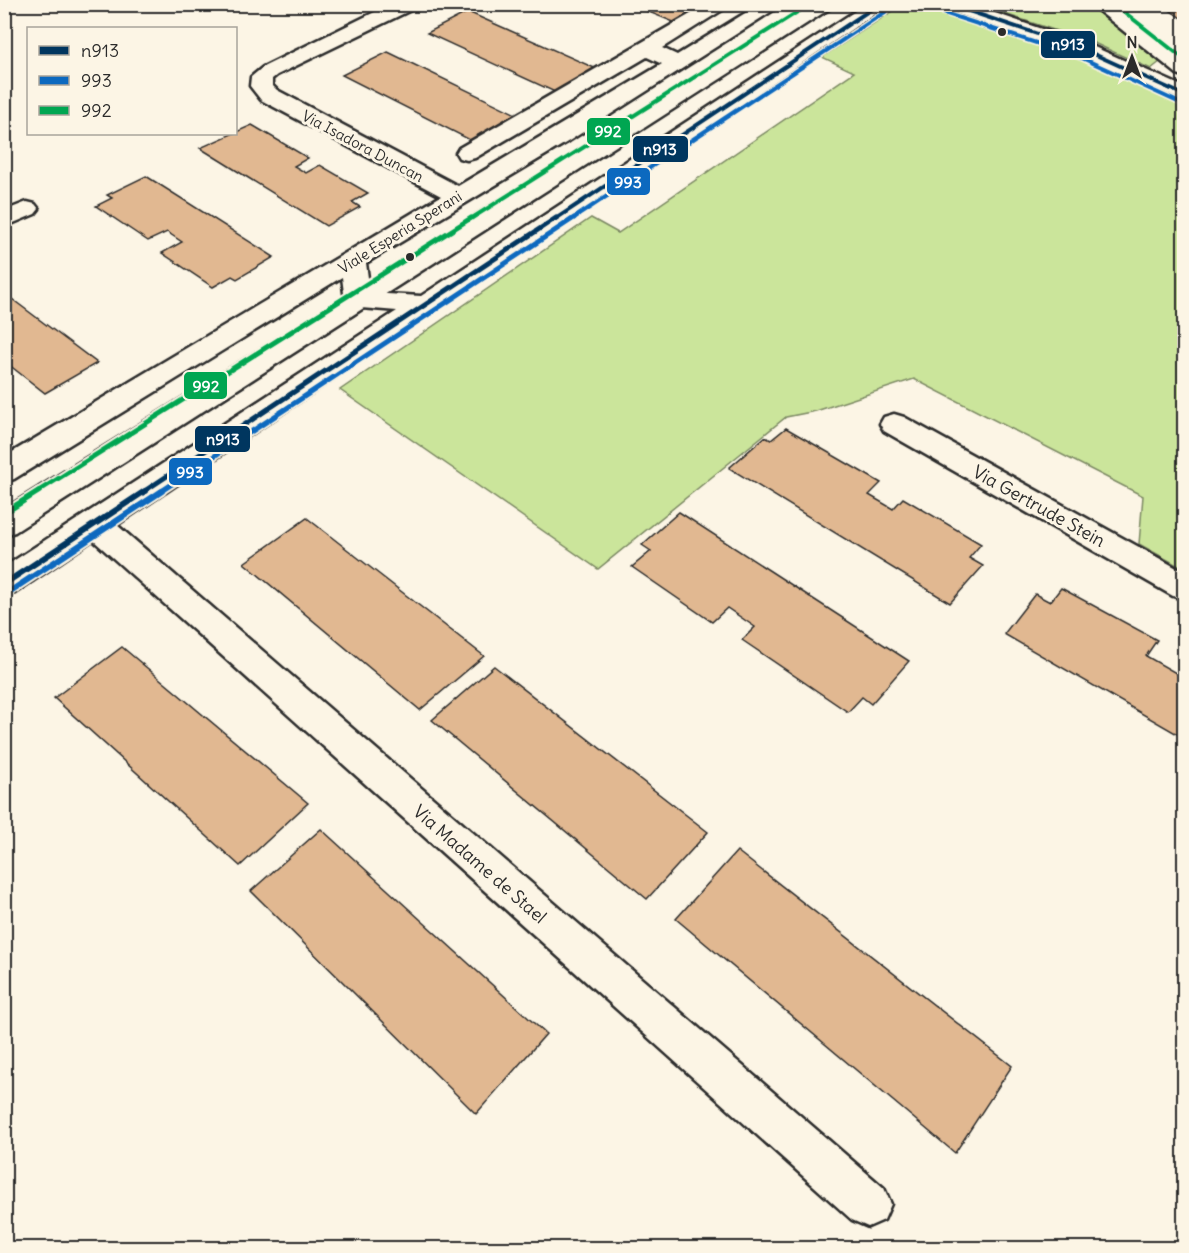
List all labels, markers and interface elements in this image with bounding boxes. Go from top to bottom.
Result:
unlabelled marker [996,26,1008,38]
legend [27,27,237,135]
north arrow [1102,27,1162,87]
line badge: n913 [1040,30,1096,59]
text: N [1126,32,1138,52]
text: n913 [1051,34,1085,54]
text: n913 [81,39,119,62]
text: 993 [81,69,112,92]
text: 992 [81,99,112,122]
street label: Via Isadora Duncan [299,106,427,186]
line badge: 992 [586,117,631,146]
text: 992 [594,121,622,141]
line badge: n913 [632,135,689,163]
text: n913 [643,139,677,159]
line badge: 993 [606,167,651,196]
text: 993 [614,172,642,192]
street label: Viale Esperia Sperani [335,186,465,278]
unlabelled marker [404,251,416,263]
line badge: 992 [183,371,228,400]
text: 992 [192,376,220,396]
line badge: n913 [194,425,251,453]
text: n913 [206,429,240,449]
line badge: 993 [168,457,213,486]
street label: Via Gertrude Stein [969,460,1109,552]
text: 993 [176,462,204,482]
street label: Via Madame de Stael [409,800,551,928]

